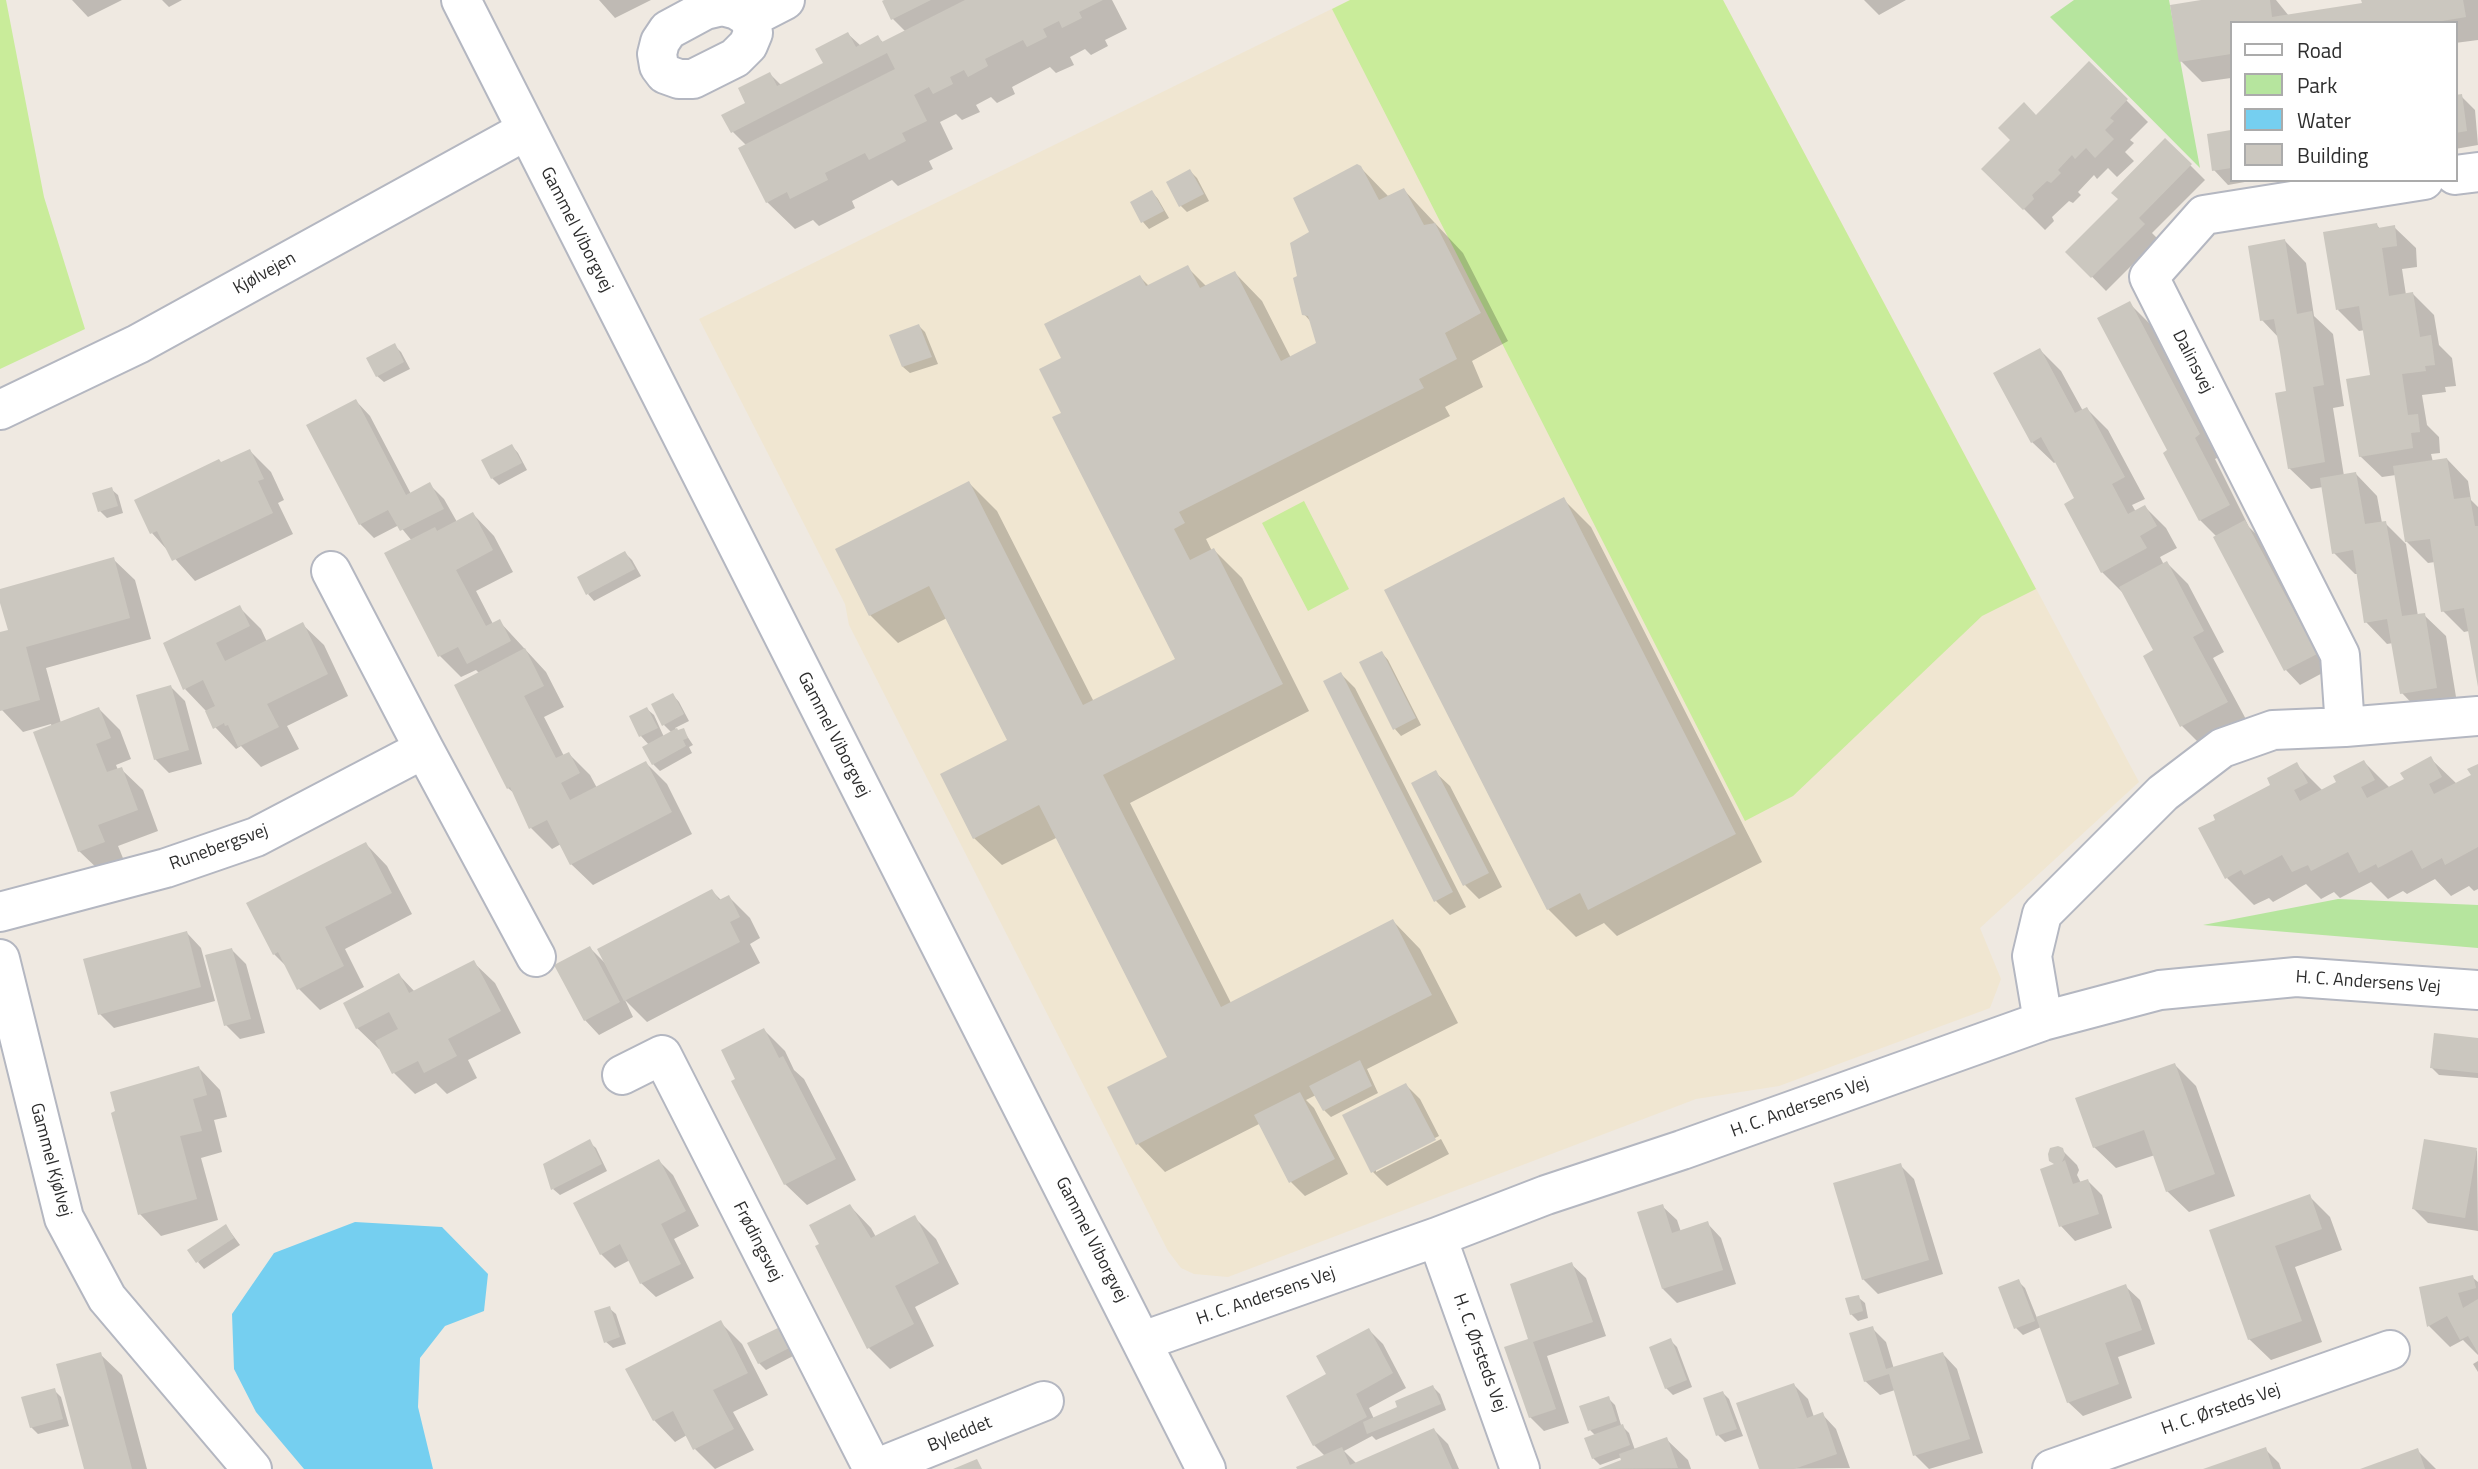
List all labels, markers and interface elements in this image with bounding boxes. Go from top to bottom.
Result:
legend [2230,21,2457,182]
text: Road [2297,34,2342,66]
text: Park [2297,69,2337,101]
text: Water [2297,104,2351,136]
text: Building [2297,139,2368,171]
street label: Gammel Viborgvej [535,164,617,296]
street label: Kjølvejen [230,248,300,300]
street label: Dalinsvej [2167,327,2217,397]
street label: Gammel Viborgvej [792,669,874,801]
street label: Runebergsvej [167,820,271,876]
street label: H. C. Andersens Vej [2295,967,2441,999]
street label: H. C. Andersens Vej [1728,1073,1872,1143]
street label: Gammel Kjølvej [24,1101,76,1219]
street label: Gammel Viborgvej [1050,1174,1132,1306]
street label: Frødingsvej [728,1198,786,1286]
street label: H. C. Andersens Vej [1194,1263,1338,1331]
street label: H. C. Ørsteds Vej [1448,1291,1510,1415]
street label: H. C. Ørsteds Vej [2159,1380,2283,1440]
street label: Byleddet [925,1412,995,1458]

